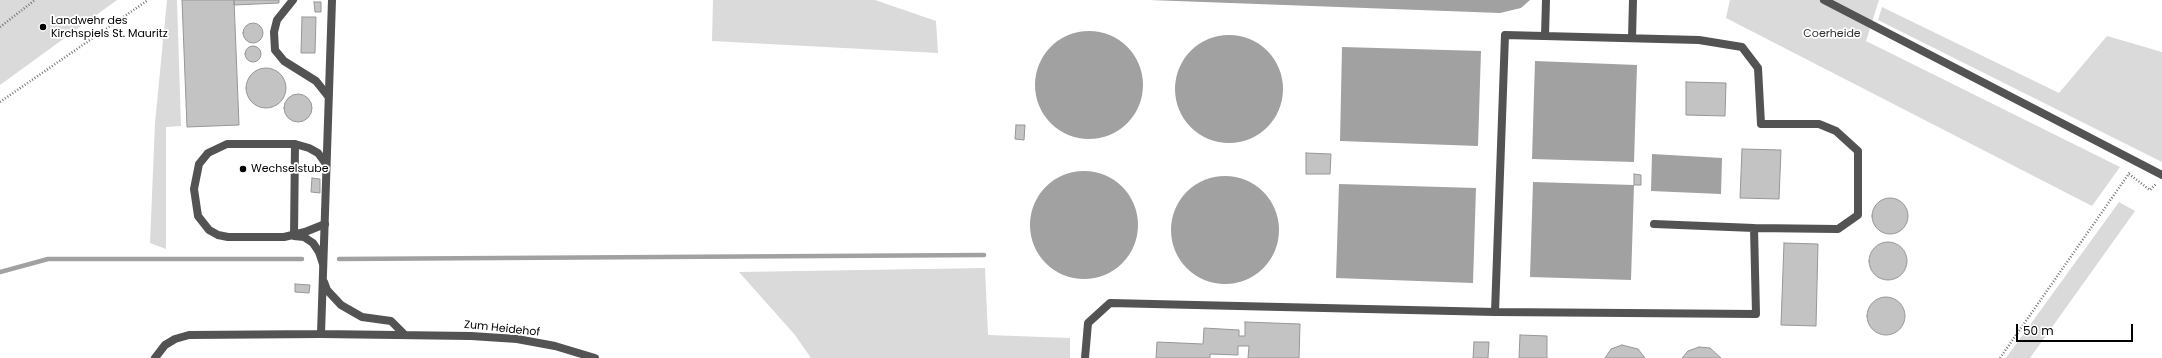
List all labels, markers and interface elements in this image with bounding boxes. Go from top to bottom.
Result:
place label: Landwehr des Kirchspiels St. Mauritz [51,14,168,40]
marker: Landwehr des Kirchspiels St. Mauritz [38,22,48,32]
park label: Coerheide [1803,27,1861,41]
place label: Wechselstube [251,162,329,176]
marker: Wechselstube [238,164,248,174]
scale bar [2018,316,2135,342]
street label: Zum Heidehof [463,318,541,340]
text: 50 m [2023,322,2054,339]

